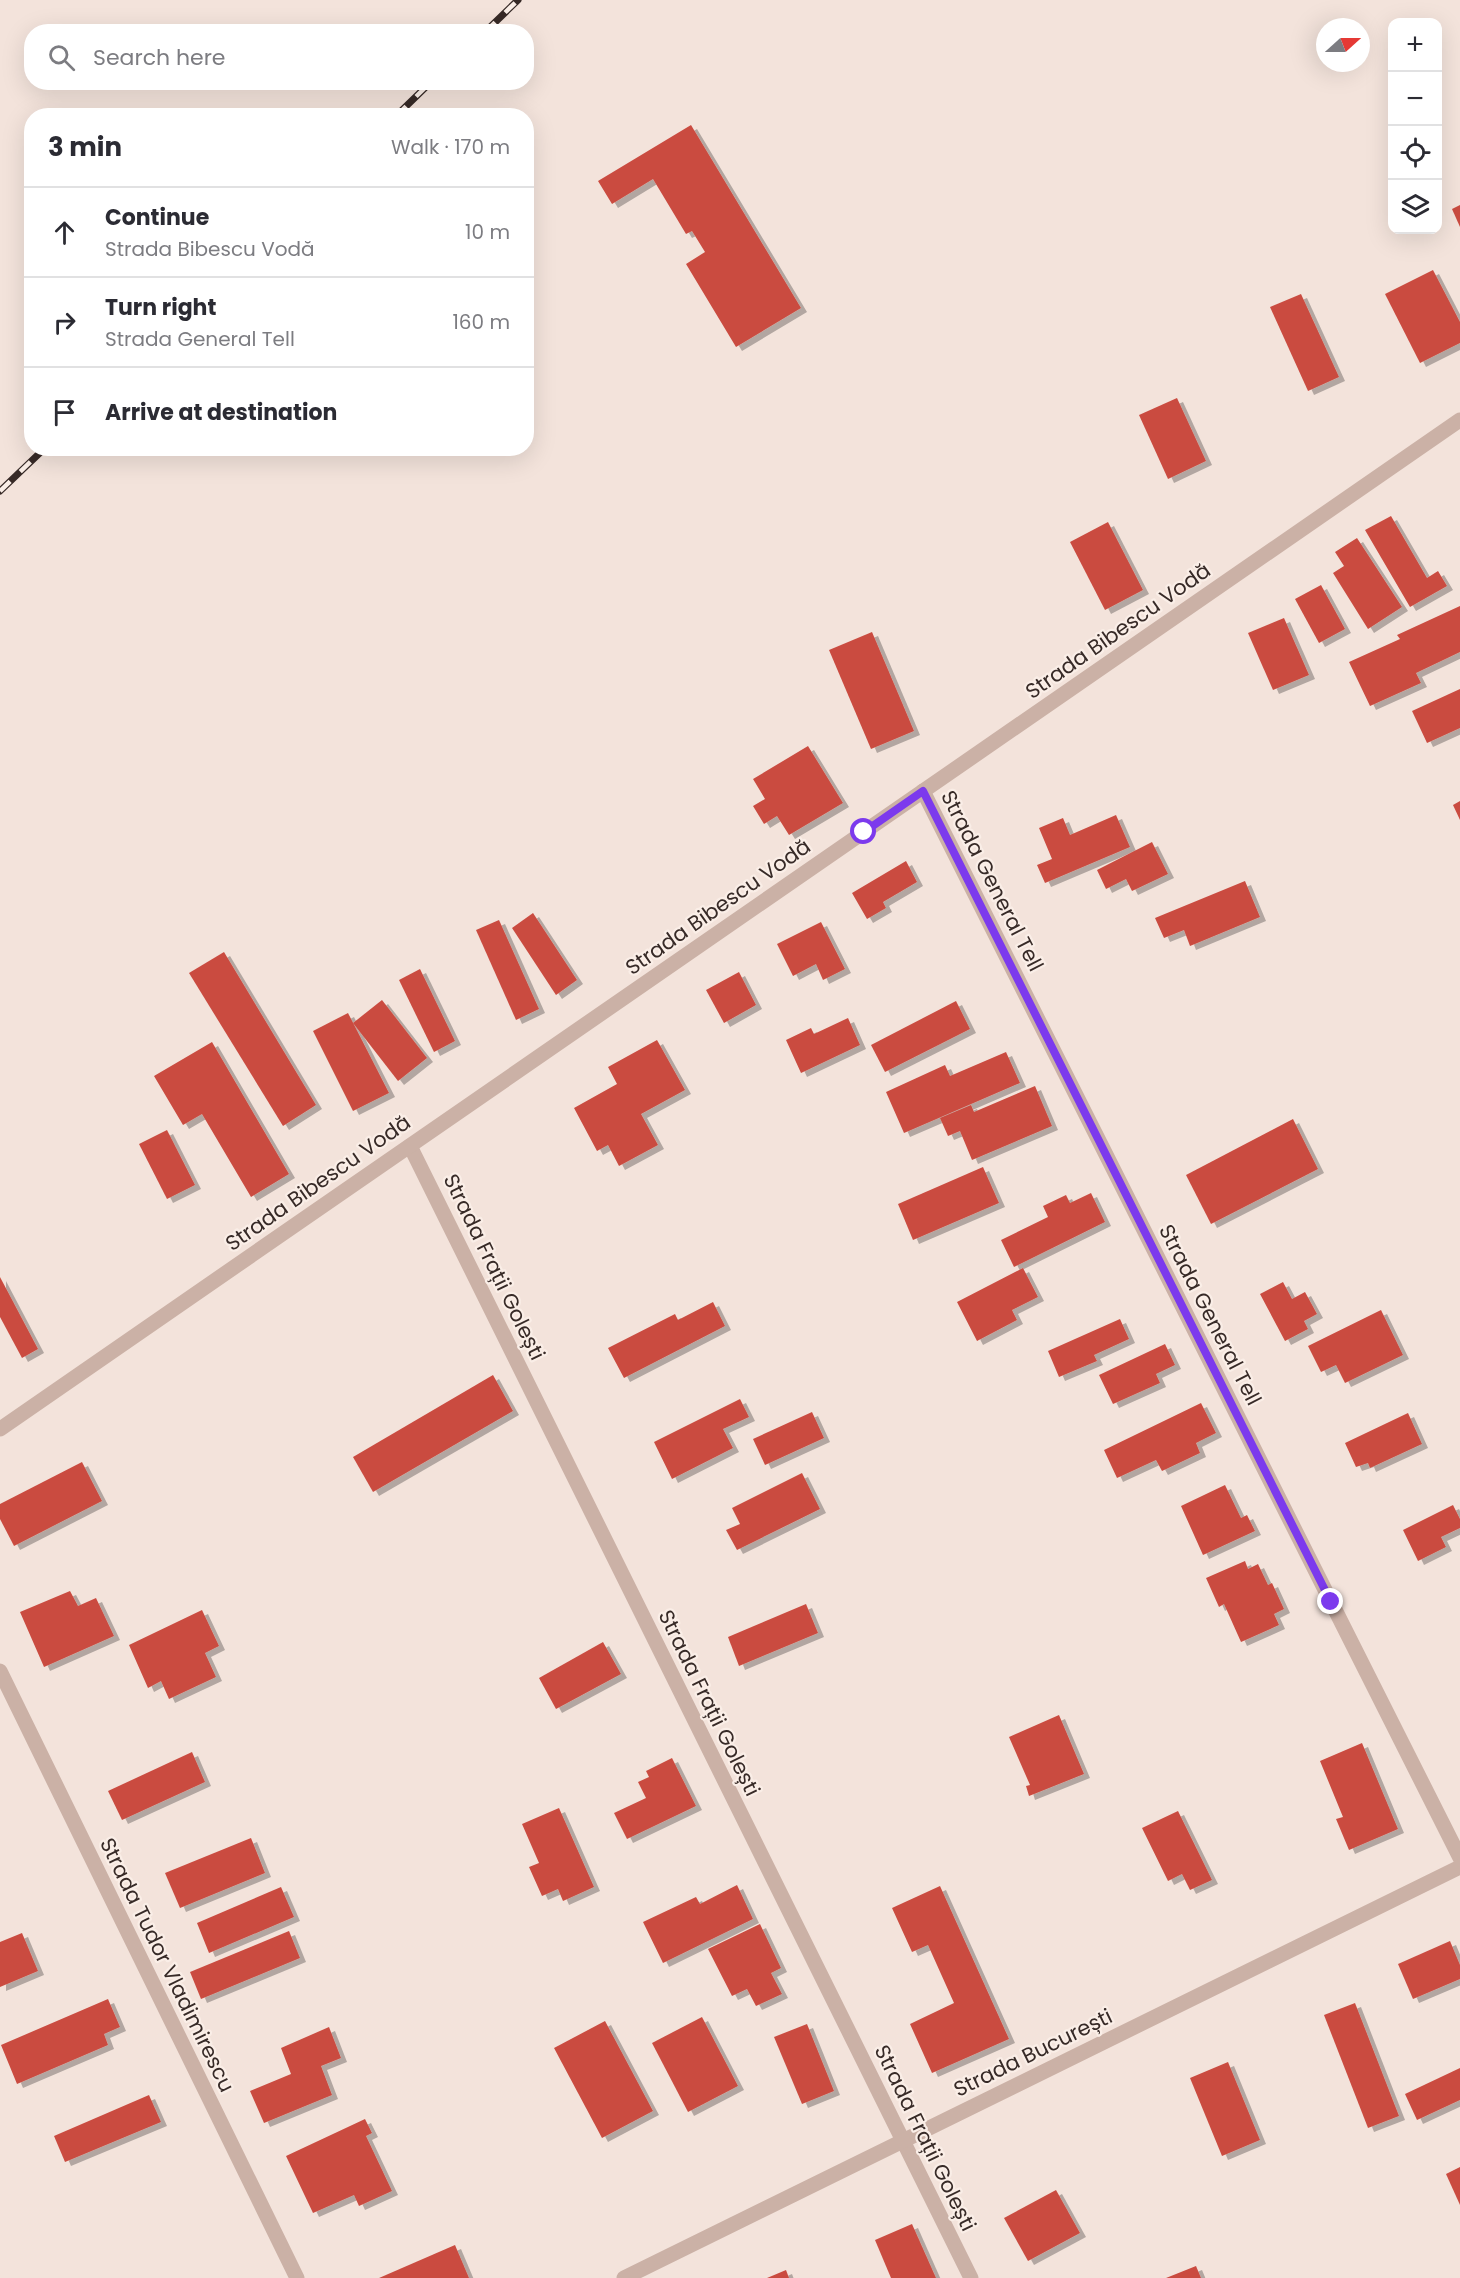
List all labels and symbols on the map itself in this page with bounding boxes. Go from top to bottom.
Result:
north arrow [1316,18,1370,72]
street label: Strada Bibescu Vodă [1019,556,1216,706]
street label: Strada General Tell [934,785,1051,976]
route start [850,818,876,844]
street label: Strada Bibescu Vodă [619,832,816,982]
street label: Strada Bibescu Vodă [219,1108,416,1258]
street label: Strada Frații Golești [437,1169,552,1365]
street label: Strada General Tell [1152,1219,1269,1410]
route end [1317,1588,1343,1614]
street label: Strada Frații Golești [652,1605,767,1801]
street label: Strada Tudor Vladimirescu [93,1833,242,2097]
street label: Strada București [949,2002,1117,2104]
street label: Strada Frații Golești [868,2040,983,2236]

